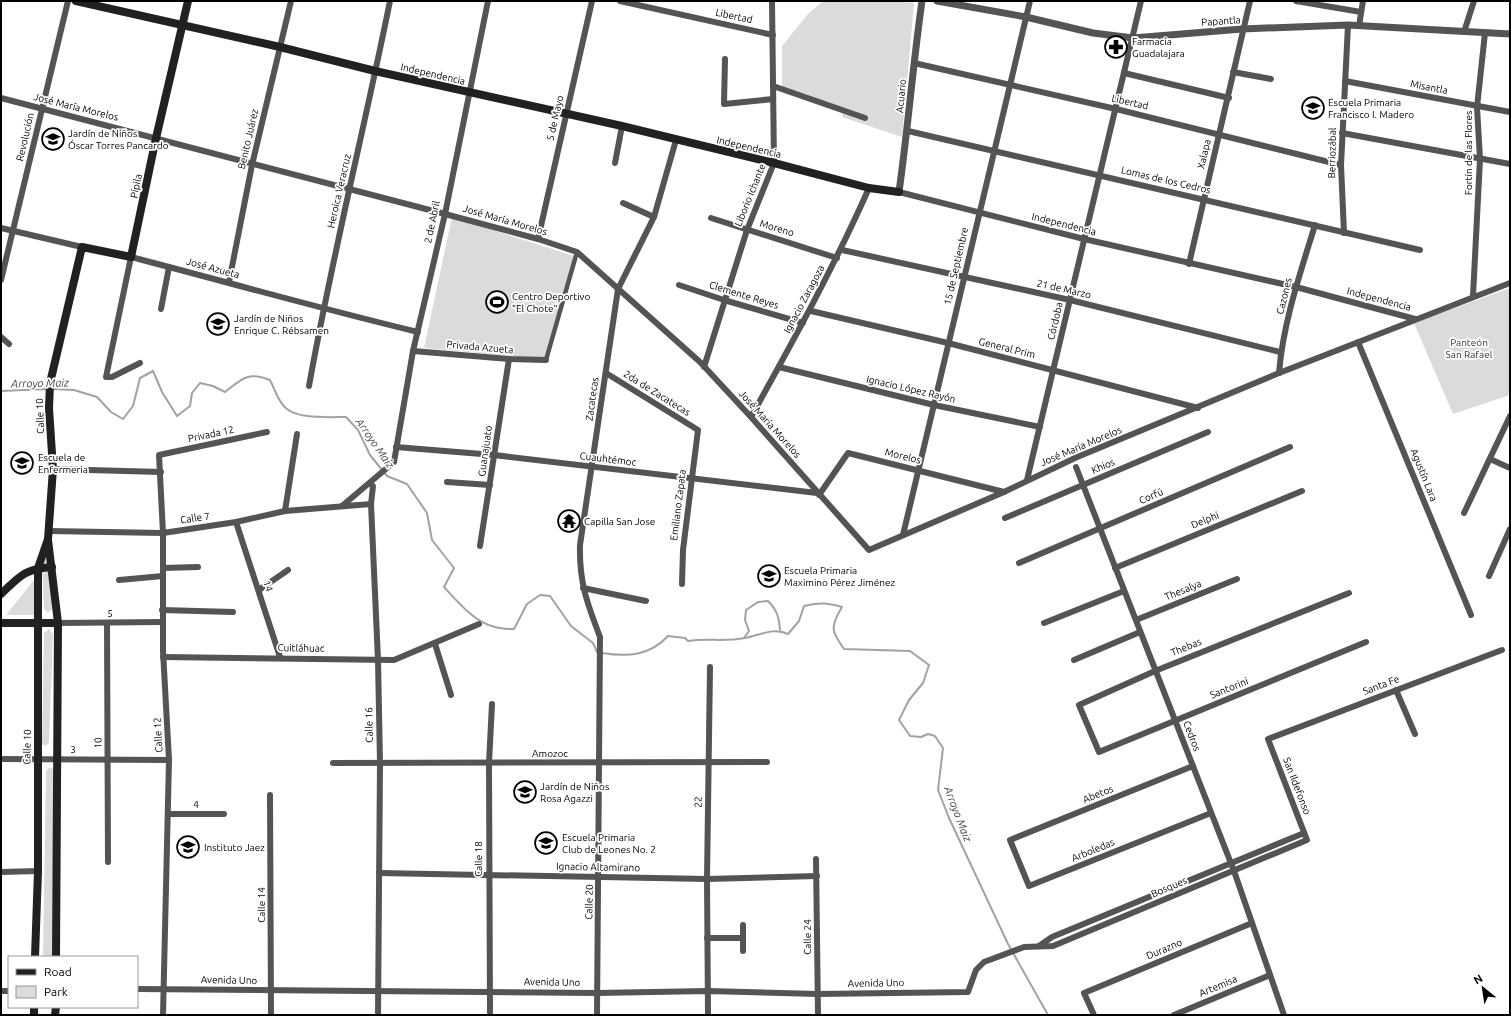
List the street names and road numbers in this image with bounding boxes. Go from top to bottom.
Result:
street label: Libertad [714,7,754,25]
street label: Papantla [1201,14,1241,28]
street label: Independencia [400,61,466,87]
street label: Acuario [894,78,908,113]
street label: Misantla [1409,78,1449,96]
street label: José María Morelos [32,91,120,123]
street label: Libertad [1110,92,1150,112]
street label: 5 de Mayo [544,94,566,142]
street label: Benito Juárez [236,107,260,170]
street label: Fortín de las Flores [1463,111,1474,195]
street label: Revolución [14,112,36,162]
street label: Berriozábal [1326,127,1338,179]
street label: Independencia [716,134,782,160]
street label: Xalapa [1195,138,1213,170]
street label: Heroica Veracruz [325,152,353,229]
street label: Liborio Ichante [732,162,768,228]
street label: Lomas de los Cedros [1120,164,1212,196]
street label: Pípila [128,173,144,199]
street label: 2 de Abril [422,200,442,244]
street label: José María Morelos [462,203,548,237]
street label: Independencia [1031,211,1097,237]
street label: Moreno [758,218,796,238]
street label: 15 de Septiembre [942,226,970,306]
street label: José Azueta [185,256,241,280]
street label: Ignacio Zaragoza [781,263,827,335]
street label: 21 de Marzo [1036,277,1092,301]
street label: Cazones [1274,277,1294,315]
street label: Clemente Reyes [708,279,780,311]
street label: Independencia [1346,285,1412,313]
street label: Córdoba [1045,301,1065,341]
street label: General Prim [978,336,1036,360]
street label: Privada Azueta [446,339,514,355]
street label: 2da de Zacatecas [622,368,692,418]
street label: Ignacio López Rayón [865,373,957,405]
street label: Zacatecas [583,376,601,422]
street label: José María Morelos [737,388,803,460]
street label: Calle 10 [34,398,46,434]
street label: Privada 12 [187,424,235,444]
street label: José María Morelos [1039,424,1123,468]
street label: Guanajuato [476,425,494,477]
street label: Morelos [884,446,922,466]
street label: Agustín Lara [1408,447,1440,503]
street label: Cuauhtémoc [579,450,637,468]
street label: Khios [1090,456,1116,476]
street label: Emiliano Zapata [668,469,688,541]
street label: Corfú [1137,486,1165,506]
street label: Delphi [1189,509,1221,531]
street label: Calle 7 [179,510,211,526]
street label: Thesalya [1163,578,1203,602]
street label: 14 [261,579,275,593]
street label: 5 [107,608,113,619]
street label: Thebas [1169,636,1203,658]
street label: Cuitláhuac [277,642,325,654]
street label: Santa Fe [1361,673,1401,697]
street label: Santorini [1208,675,1250,701]
street label: Calle 16 [363,707,375,743]
street label: Calle 12 [152,717,164,753]
street label: Cedros [1181,719,1203,753]
street label: Calle 10 [21,729,33,765]
street label: 10 [92,737,104,749]
street label: 3 [70,744,76,755]
street label: Amozoc [532,748,568,759]
street label: San Ildefonso [1281,756,1313,816]
street label: Abetos [1081,783,1115,805]
street label: 22 [692,796,704,808]
street label: 4 [193,799,199,810]
street label: Arboledas [1070,836,1116,864]
street label: Calle 18 [473,841,484,877]
street label: Ignacio Altamirano [556,861,640,873]
street label: Bosques [1149,875,1189,899]
street label: Calle 20 [583,884,595,920]
street label: Calle 14 [256,887,267,923]
street label: Calle 24 [802,919,813,955]
street label: Durazno [1144,936,1184,961]
street label: Artemisa [1197,973,1239,999]
street label: Avenida Uno [201,974,258,986]
street label: Avenida Uno [524,976,581,988]
street label: Avenida Uno [848,977,905,989]

